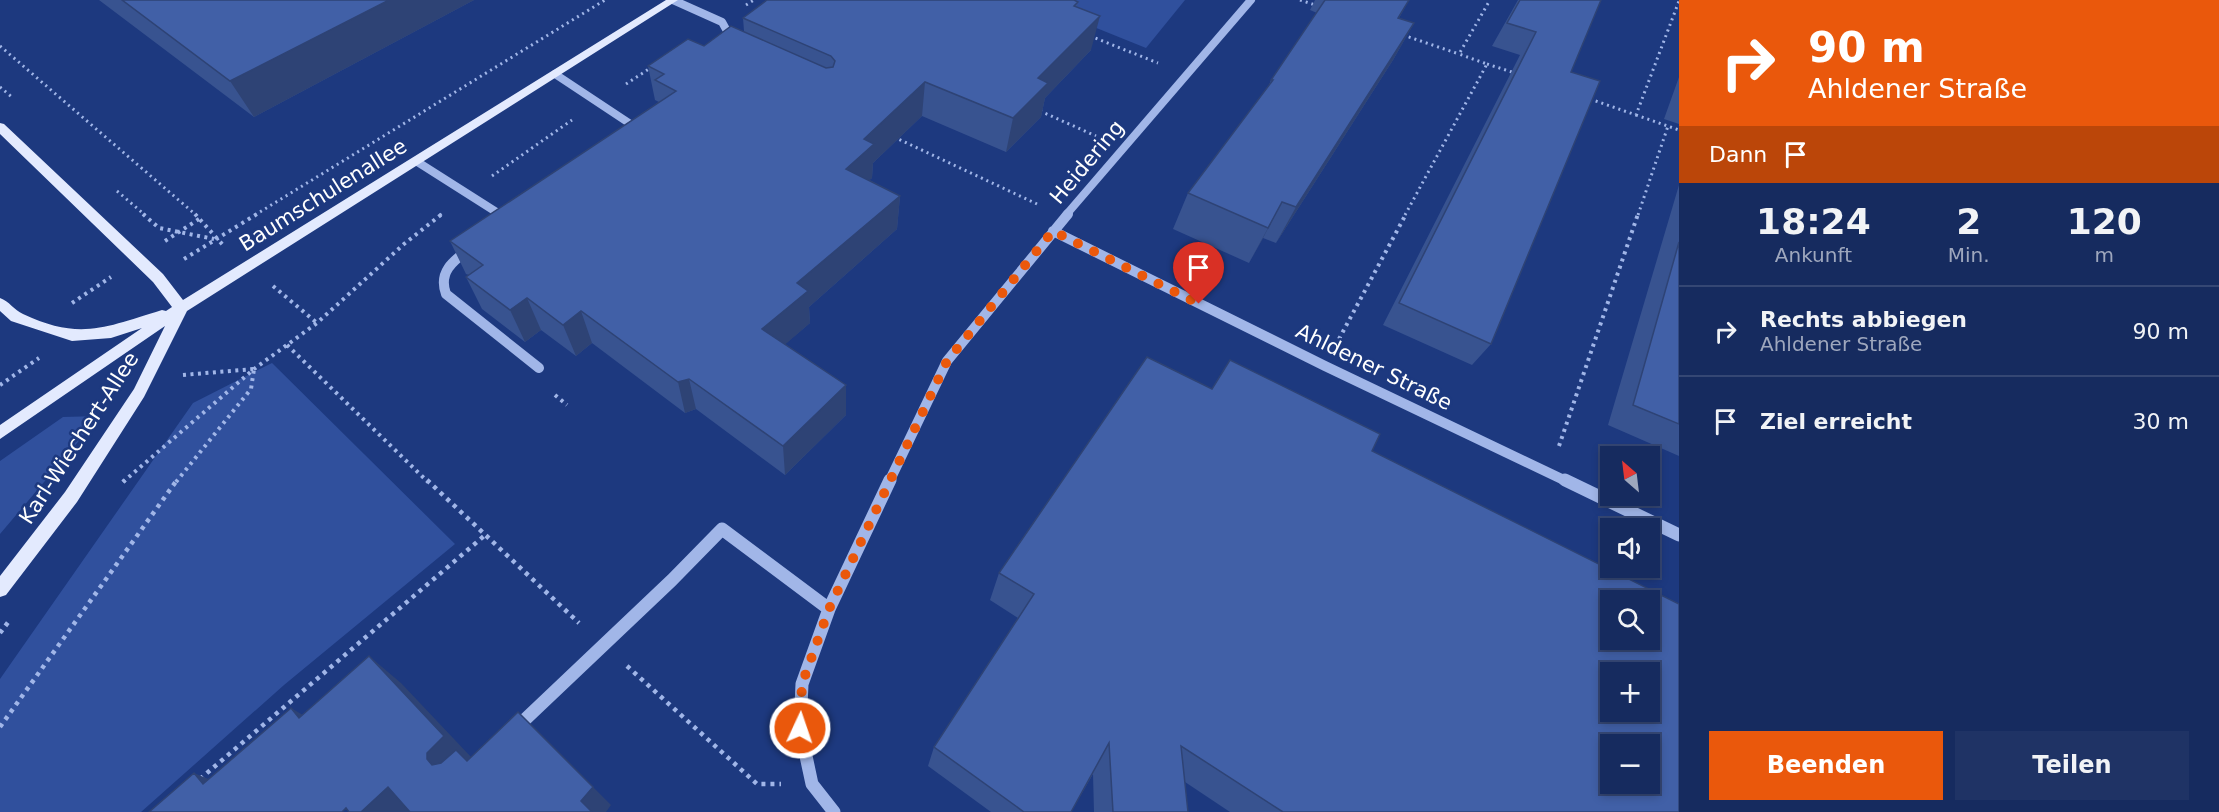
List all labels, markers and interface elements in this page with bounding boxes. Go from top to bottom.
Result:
text: 90 m [1808,23,1925,72]
icon: right [1709,24,1787,102]
text: Ahldener Straße [1808,73,2027,104]
street label: Heidering [1045,115,1129,209]
street label: Baumschulenallee [235,134,411,256]
icon: arrive [1779,138,1812,171]
text: Dann [1709,142,1767,167]
text: 18:24 [1756,201,1871,242]
text: 2 [1956,201,1981,242]
text: 120 [2067,201,2142,242]
pin [1173,242,1224,304]
text: Ankunft [1775,243,1852,267]
text: Min. [1948,243,1990,267]
text: m [2095,243,2114,267]
icon: arrive [1182,251,1215,284]
text: Rechts abbiegen [1760,307,1967,332]
icon: right [1709,315,1742,348]
street label: Ahldener Straße [1292,319,1456,415]
text: 90 m [2133,319,2189,344]
text: Ahldener Straße [1760,332,1922,356]
street label: Karl-Wiechert-Allee [14,348,144,528]
icon: arrive [1709,405,1742,438]
text: Ziel erreicht [1760,409,1912,434]
text: 30 m [2133,409,2189,434]
north arrow [1600,446,1660,506]
map controls [1600,446,1660,794]
button: sound [1600,518,1660,578]
button: search [1600,590,1660,650]
button: + [1600,662,1660,722]
position arrow [768,696,832,760]
button: Beenden [1709,731,1943,800]
button: Teilen [1955,731,2189,800]
button: − [1600,734,1660,794]

